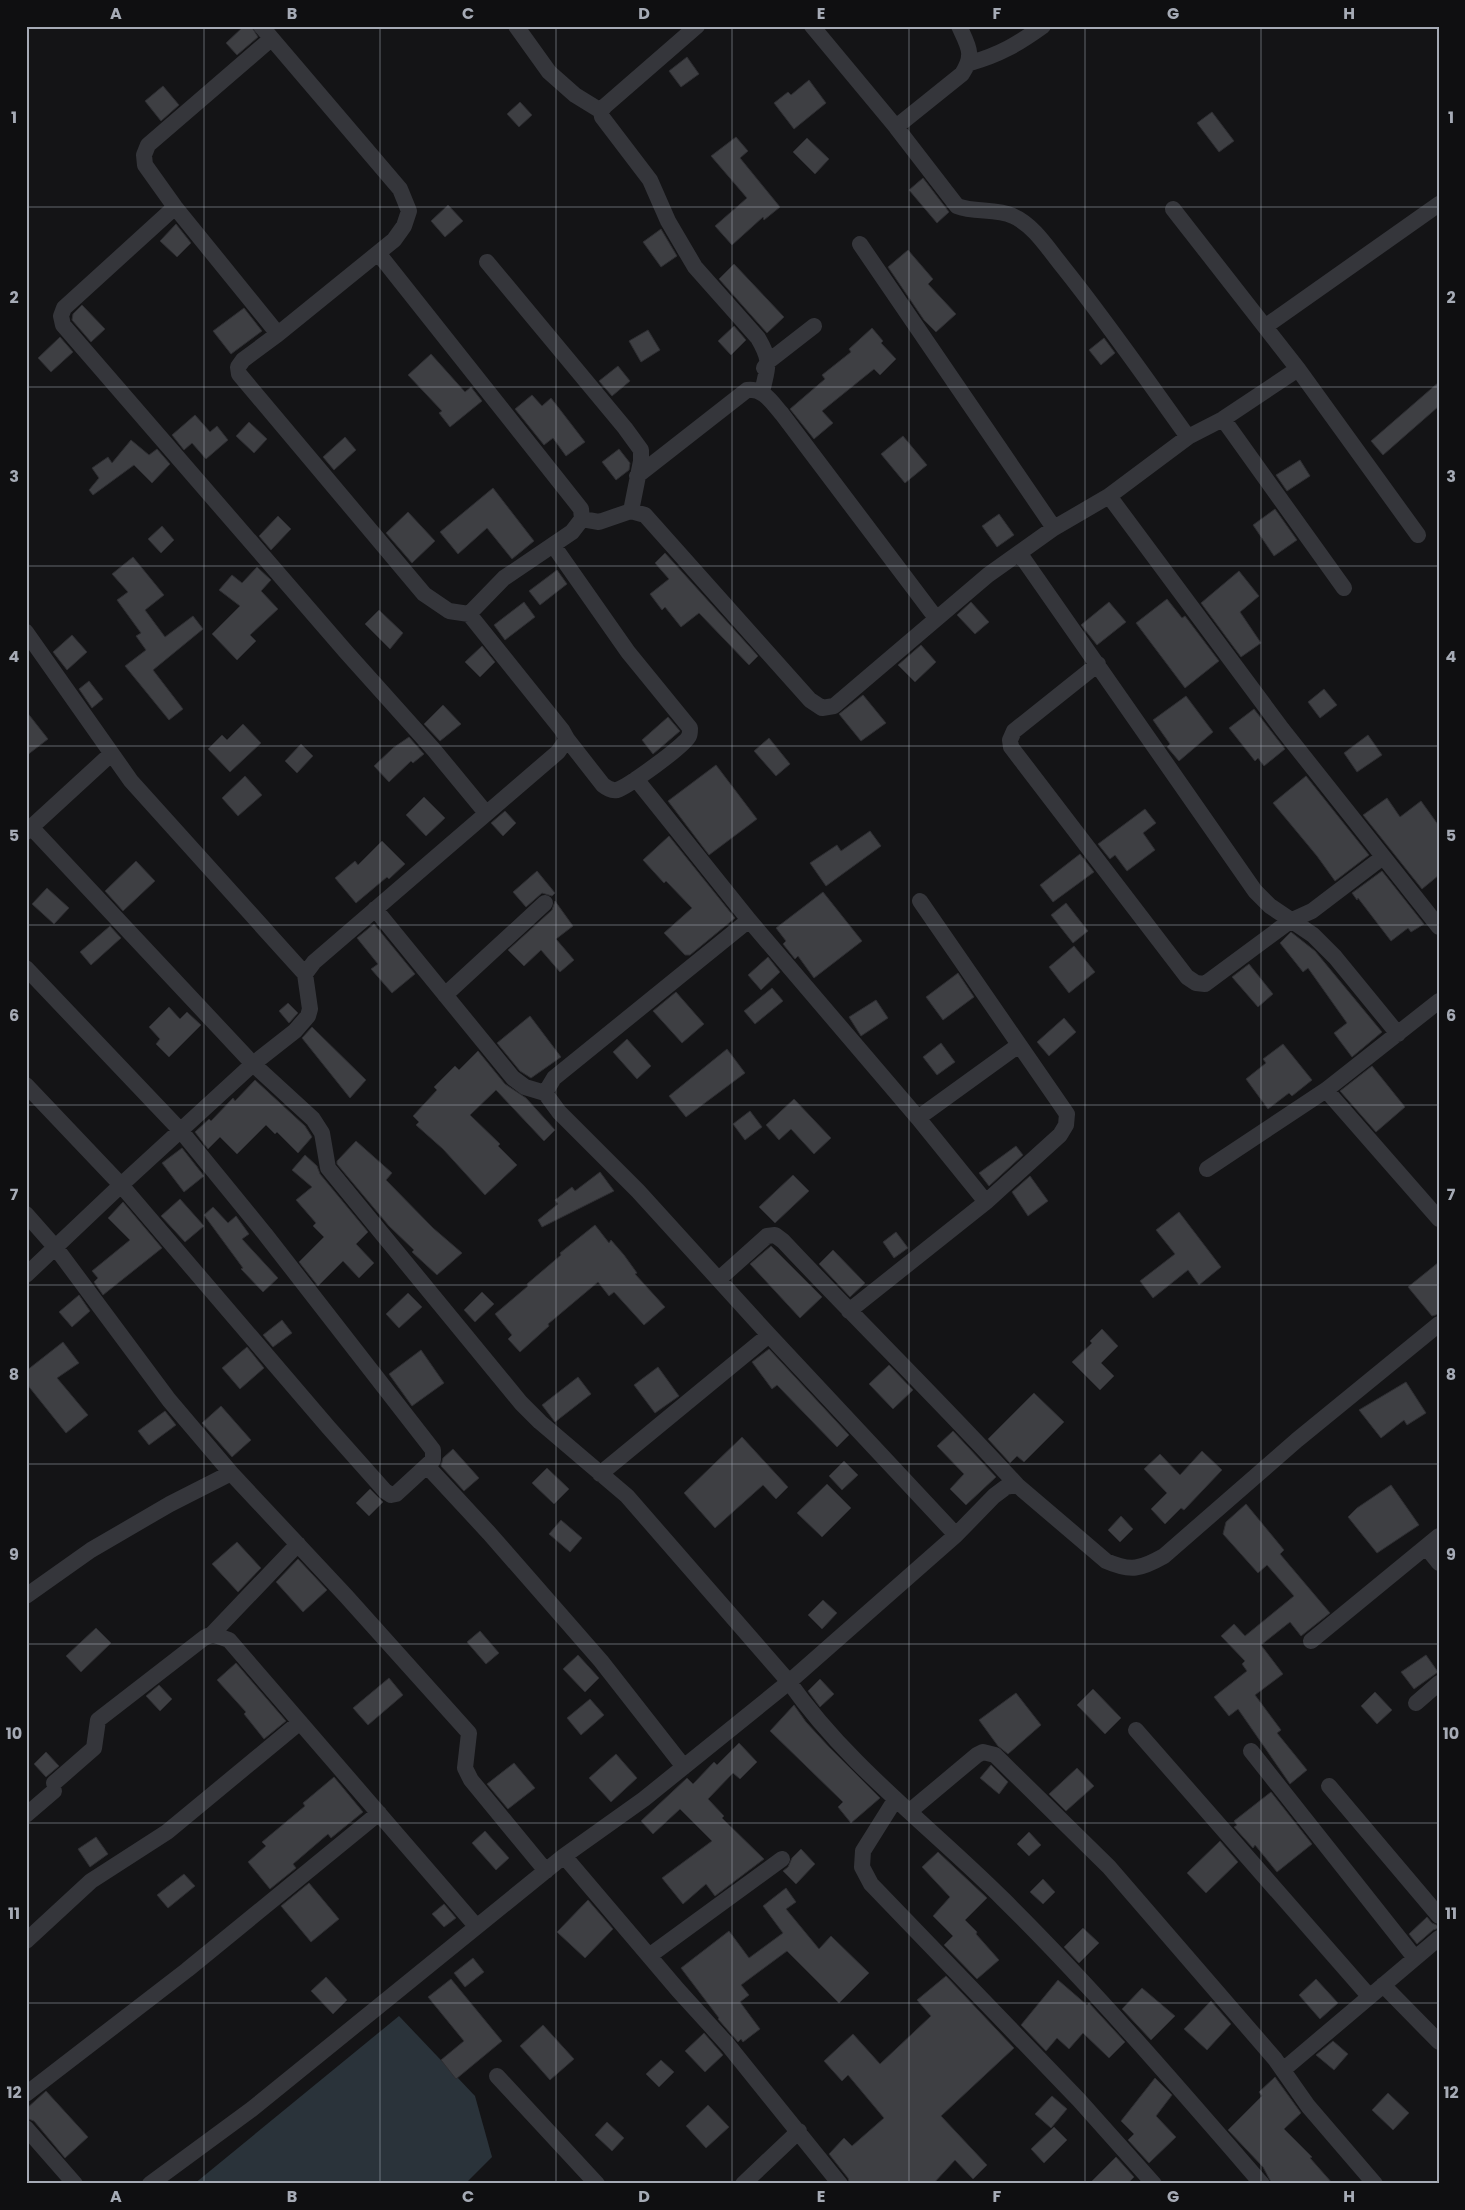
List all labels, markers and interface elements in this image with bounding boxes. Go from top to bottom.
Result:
text: A [110,2,122,25]
text: B [287,2,297,25]
text: C [462,2,474,25]
text: D [638,2,650,25]
text: E [817,2,825,25]
text: F [993,2,1002,25]
text: G [1167,2,1179,25]
text: H [1343,2,1355,25]
text: 1 [11,106,17,129]
text: 1 [1448,106,1454,129]
text: 2 [9,286,19,309]
text: 2 [1446,286,1456,309]
text: 3 [9,465,19,488]
text: 3 [1446,465,1456,488]
text: 4 [9,645,20,668]
text: 4 [1446,645,1457,668]
text: 5 [9,824,19,847]
text: 5 [1446,824,1456,847]
text: 6 [9,1004,19,1027]
text: 6 [1446,1004,1456,1027]
text: 7 [10,1183,19,1206]
text: 7 [1447,1183,1456,1206]
text: 8 [9,1363,19,1386]
text: 8 [1446,1363,1456,1386]
text: 9 [9,1543,19,1566]
text: 9 [1446,1543,1456,1566]
text: 10 [6,1722,22,1745]
text: 10 [1443,1722,1459,1745]
text: 11 [8,1902,20,1925]
text: 11 [1445,1902,1457,1925]
text: 12 [6,2081,22,2104]
text: 12 [1443,2081,1459,2104]
text: A [110,2185,122,2208]
text: B [287,2185,297,2208]
text: C [462,2185,474,2208]
text: D [638,2185,650,2208]
text: E [817,2185,825,2208]
text: F [993,2185,1002,2208]
text: G [1167,2185,1179,2208]
text: H [1343,2185,1355,2208]

